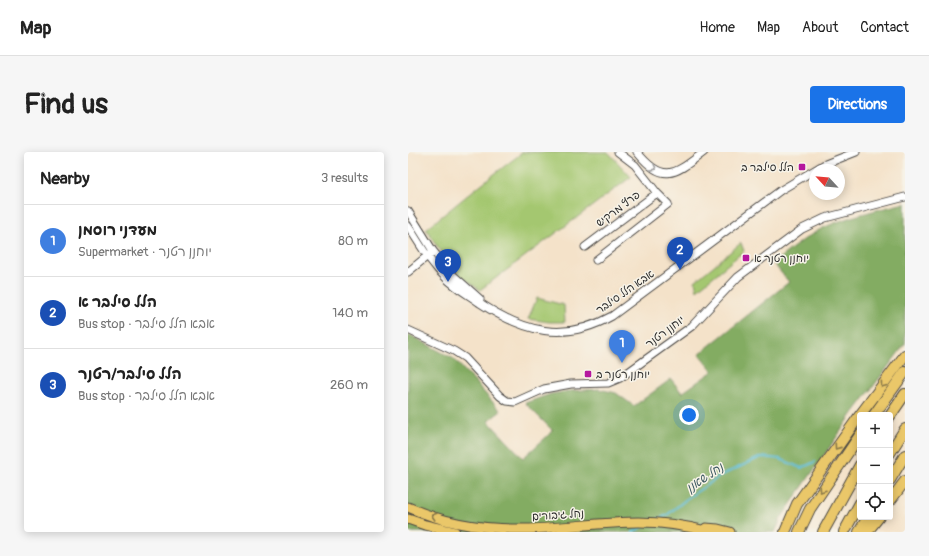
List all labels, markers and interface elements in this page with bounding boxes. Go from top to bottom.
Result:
text: Map [20,16,51,40]
text: Home [700,19,735,36]
text: Map [757,19,780,36]
text: About [802,19,838,36]
text: Contact [860,19,909,36]
button: Directions [810,86,905,123]
text: Find us [24,87,108,122]
place label: הלל סילבר ב [741,161,794,174]
marker: הלל סילבר ב [797,162,807,172]
one-way arrow [650,164,657,171]
north arrow [809,164,845,200]
text: Nearby [40,168,89,189]
text: 3 results [321,170,368,186]
street label: פרץ מרקיש [593,188,643,230]
text: מעדני רוסמן [78,221,157,240]
text: 1 [50,233,56,249]
text: 80 m [338,233,368,249]
pin: 2 [667,237,693,270]
text: Supermarket · יוחנן רטנר [78,244,212,260]
pin: 3 [435,249,461,282]
place label: יוחנן רטנר א [754,252,809,265]
marker: יוחנן רטנר א [741,253,751,263]
street label: אבא הלל סילבר [593,267,657,317]
text: הלל סילבר א [78,293,157,312]
text: 2 [49,305,57,321]
text: 140 m [332,305,368,321]
street label: יוחנן רטנר [643,313,687,351]
text: Bus stop · אבא הלל סילבר [78,316,215,332]
pin: 1 [609,330,635,363]
text: הלל סילבר/רטנר [78,365,182,384]
place label: יוחנן רטנר ב [596,368,650,381]
marker: יוחנן רטנר ב [583,369,593,379]
text: 3 [49,377,57,393]
text: 260 m [330,377,368,393]
one-way arrow [880,380,887,387]
text: Bus stop · אבא הלל סילבר [78,388,215,404]
your location [679,405,699,425]
map controls [857,412,893,520]
button: + [857,412,893,448]
one-way arrow [835,442,842,449]
button: − [857,448,893,484]
water label: נחל שאנן [684,459,728,496]
button: locate [857,484,893,520]
one-way arrow [820,486,827,493]
street label: נחל גיבורים [531,507,585,523]
one-way arrow [430,512,437,521]

